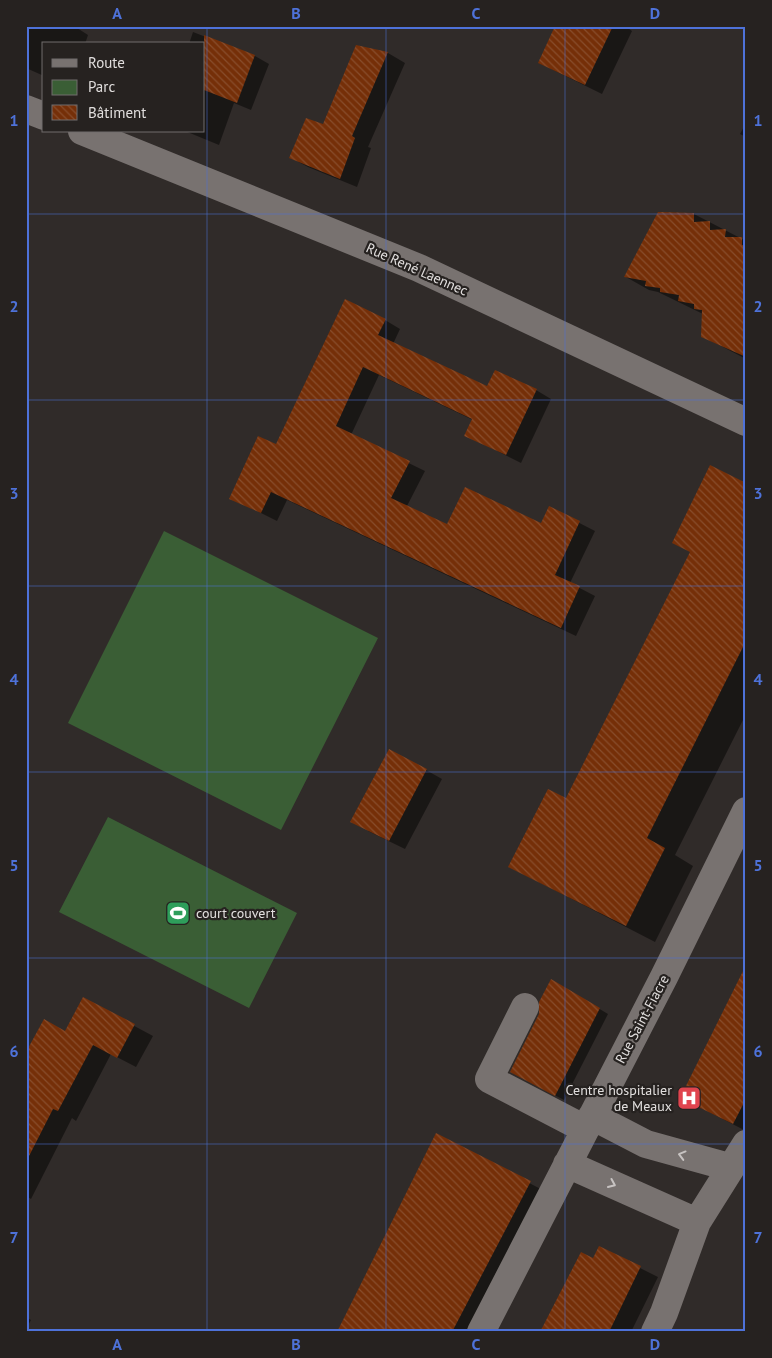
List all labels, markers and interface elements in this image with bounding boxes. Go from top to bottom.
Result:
text: A [112,3,122,23]
text: B [291,3,301,23]
text: C [472,3,481,23]
text: D [650,3,660,23]
legend [42,42,205,132]
text: Route [88,53,125,72]
text: Parc [88,77,115,96]
text: Bâtiment [88,103,146,122]
text: 1 [9,110,19,130]
text: 1 [753,110,763,130]
street label: Rue René Laennec [363,239,471,299]
text: 2 [9,296,19,316]
text: 2 [753,296,763,316]
text: 3 [9,483,19,503]
text: 3 [753,483,763,503]
text: 4 [9,669,19,689]
text: 4 [753,669,763,689]
text: 5 [9,855,19,875]
text: 5 [753,855,763,875]
sports icon: court couvert [165,900,191,926]
place label: court couvert [196,904,276,922]
street label: Rue Saint-Fiacre [611,972,673,1066]
text: 6 [9,1041,19,1061]
text: 6 [753,1041,763,1061]
place label: Centre hospitalier de Meaux [566,1081,672,1115]
hospital icon: Centre hospitalier de Meaux [676,1085,702,1111]
one-way arrow [679,1150,687,1160]
one-way arrow [607,1178,616,1188]
text: 7 [9,1227,19,1247]
text: 7 [753,1227,763,1247]
text: A [112,1334,122,1354]
text: B [291,1334,301,1354]
text: C [472,1334,481,1354]
text: D [650,1334,660,1354]

